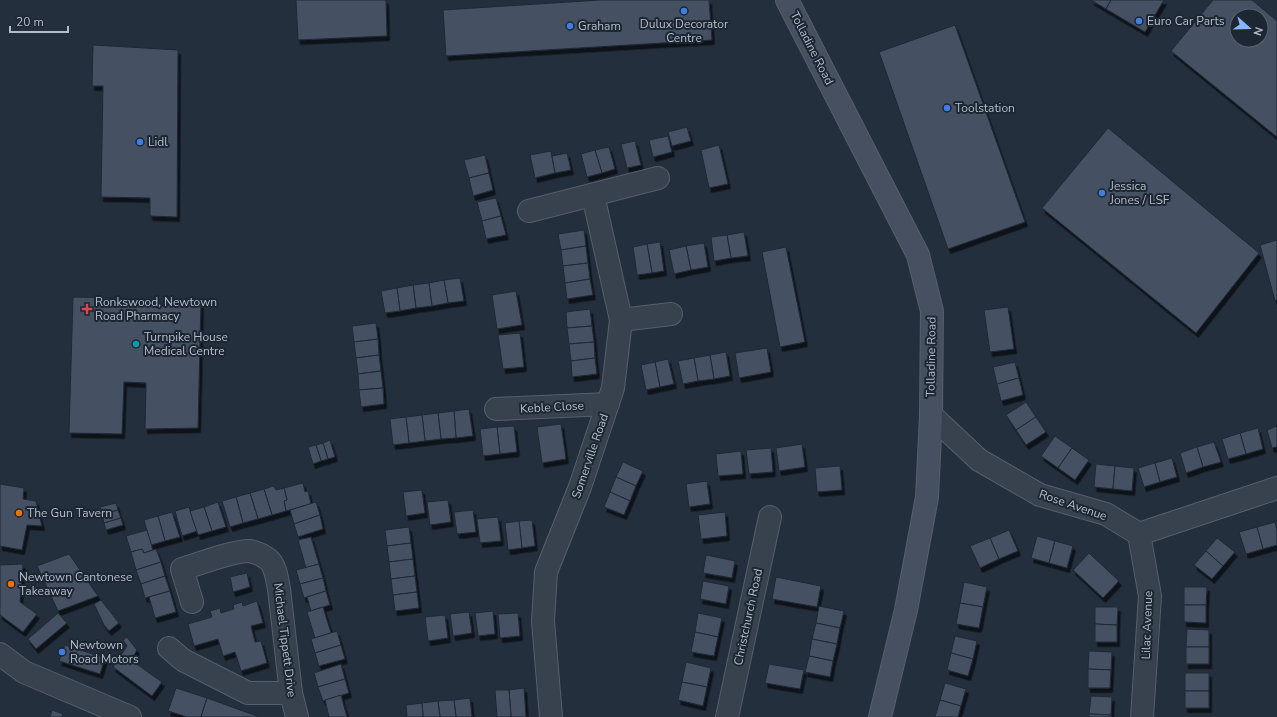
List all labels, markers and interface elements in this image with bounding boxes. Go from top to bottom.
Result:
marker: Dulux Decorator Centre [679,6,689,16]
scale bar [10,8,68,34]
north arrow [1229,8,1269,48]
street label: Tolladine Road [787,9,837,87]
place label: Euro Car Parts [1147,13,1225,29]
text: 20 m [16,14,44,30]
place label: Dulux Decorator Centre [640,16,729,46]
marker: Euro Car Parts [1134,16,1144,26]
place label: Graham [578,18,621,34]
marker: Graham [565,21,575,31]
text: N [1249,25,1266,38]
place label: Toolstation [955,100,1015,116]
marker: Toolstation [942,103,952,113]
place label: Lidl [148,134,168,150]
marker: Lidl [135,137,145,147]
place label: Jessica Jones / LSF [1109,178,1170,208]
marker: Jessica Jones / LSF [1097,188,1107,198]
place label: Ronkswood, Newtown Road Pharmacy [95,294,217,324]
marker: Ronkswood, Newtown Road Pharmacy [82,304,92,314]
street label: Tolladine Road [922,317,940,397]
place label: Turnpike House Medical Centre [144,329,228,359]
marker: Turnpike House Medical Centre [131,339,141,349]
street label: Keble Close [520,397,584,417]
street label: Somerville Road [568,411,612,501]
street label: Rose Avenue [1037,486,1109,524]
place label: The Gun Tavern [27,505,112,521]
marker: The Gun Tavern [14,508,24,518]
street label: Christchurch Road [730,567,766,667]
place label: Newtown Cantonese Takeaway [19,569,132,599]
marker: Newtown Cantonese Takeaway [6,579,16,589]
street label: Michael Tippett Drive [270,582,300,698]
street label: Lilac Avenue [1138,590,1156,660]
place label: Newtown Road Motors [70,637,139,667]
marker: Newtown Road Motors [57,647,67,657]

